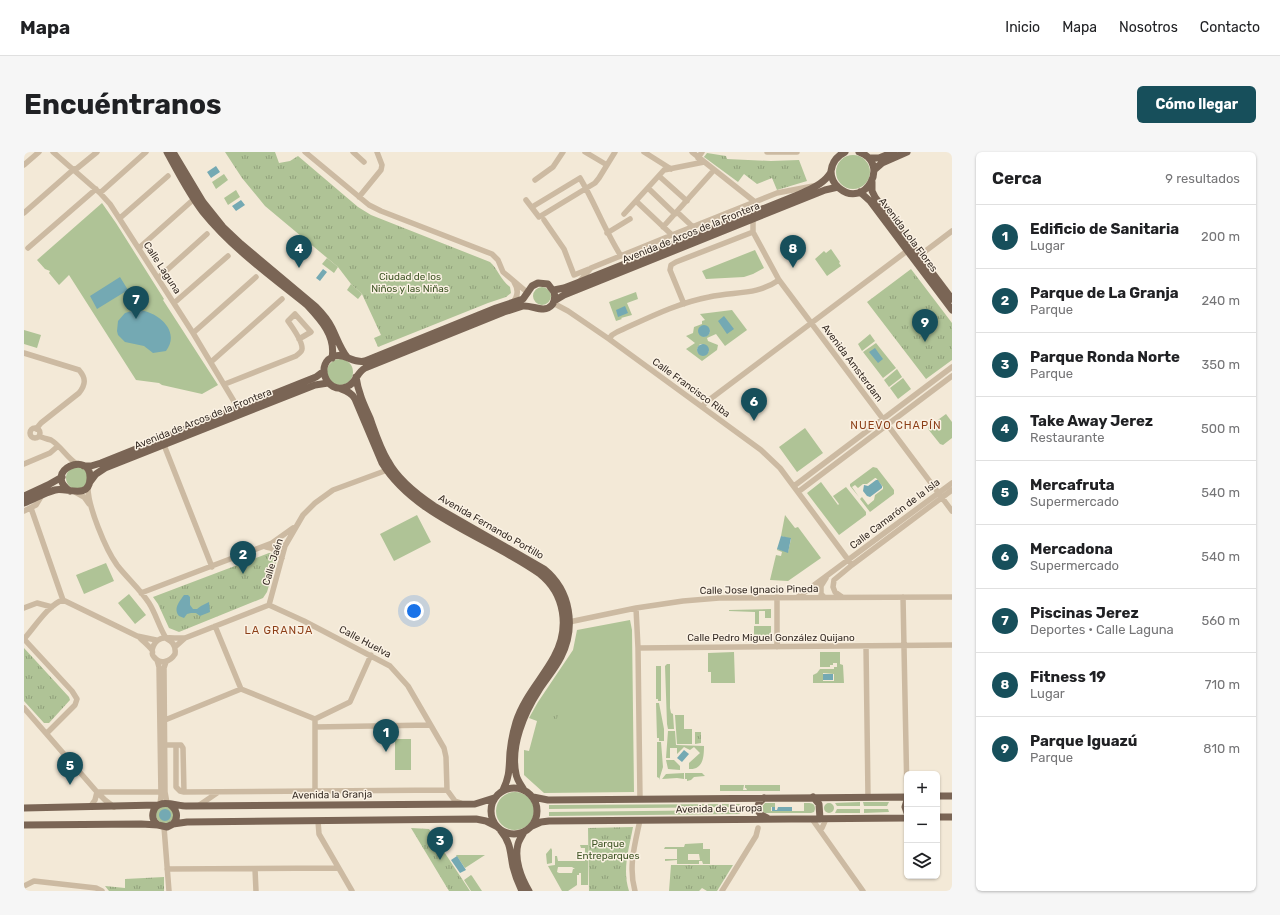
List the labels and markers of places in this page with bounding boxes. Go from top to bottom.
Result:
pin: 4 [286,235,312,268]
pin: 8 [780,235,806,268]
pin: 7 [123,286,149,319]
pin: 9 [912,309,938,342]
pin: 6 [741,388,767,421]
pin: 2 [230,541,256,574]
pin: 1 [373,719,399,752]
pin: 5 [57,752,83,785]
pin: 3 [427,827,453,860]

